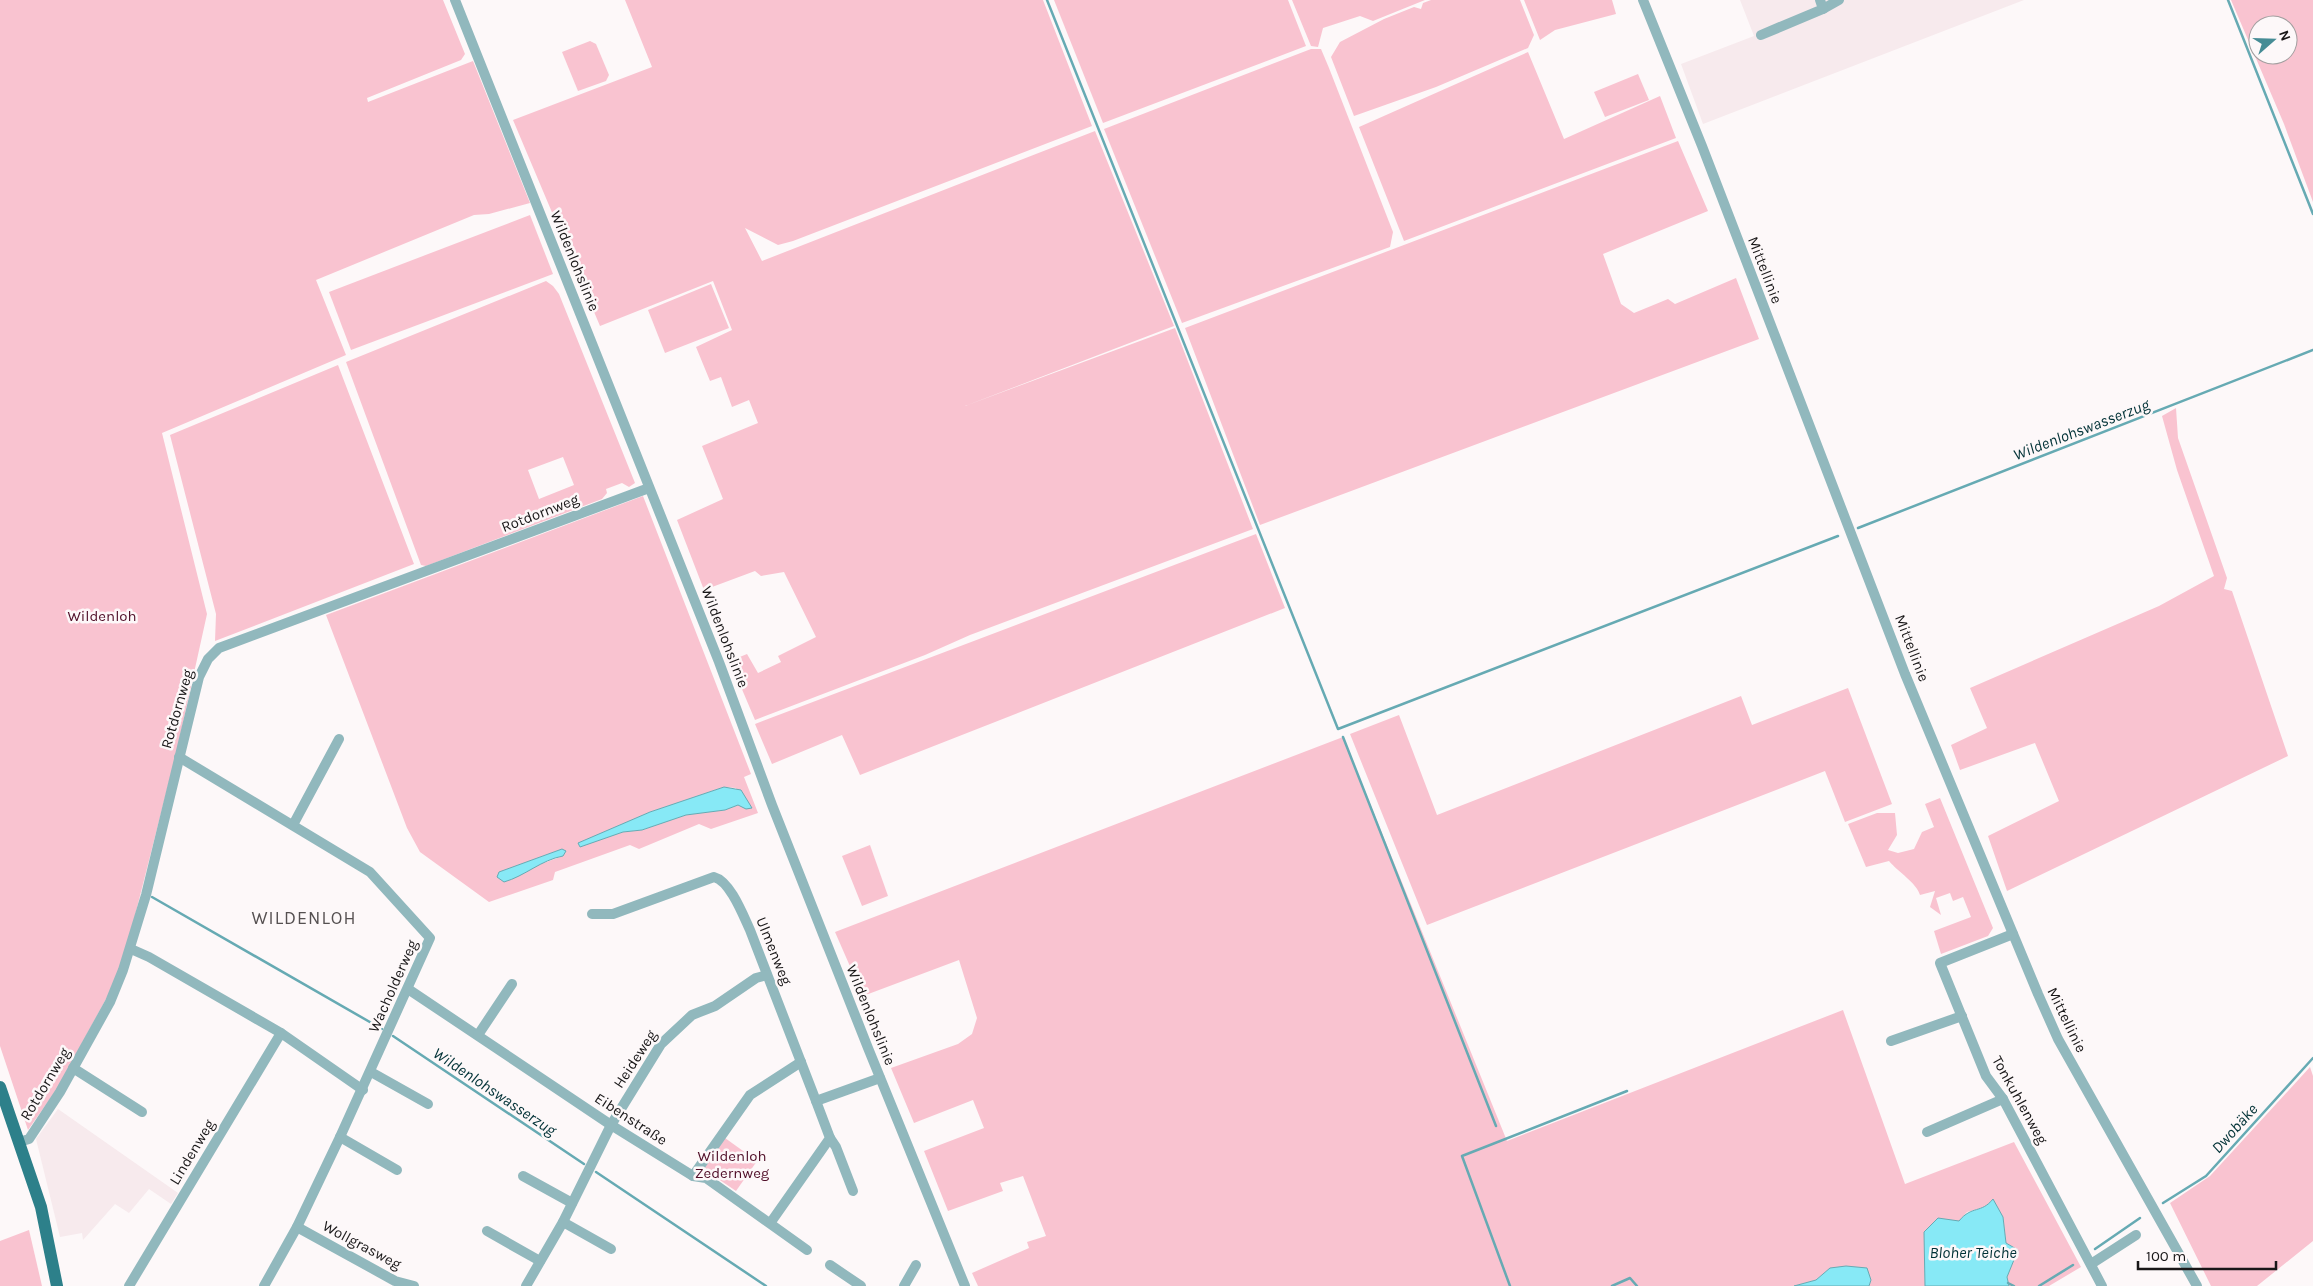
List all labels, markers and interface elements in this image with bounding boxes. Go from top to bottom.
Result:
north arrow [2248,15,2298,65]
text: N [2275,28,2294,43]
street label: Wildenlohslinie [547,208,603,314]
street label: Mittellinie [1744,234,1786,306]
water label: Wildenlohswasserzug [2010,394,2153,464]
street label: Rotdornweg [499,490,582,536]
street label: Wildenlohslinie [697,584,753,690]
park label: Wildenloh [67,607,137,625]
street label: Mittellinie [1891,612,1933,684]
street label: Rotdornweg [157,667,197,751]
district label: WILDENLOH [252,907,356,929]
street label: Ulmenweg [752,914,796,988]
street label: Wacholderweg [365,936,422,1035]
street label: Wildenlohslinie [843,962,899,1068]
street label: Mittellinie [2044,984,2090,1056]
street label: Heideweg [610,1026,661,1092]
water label: Wildenlohswasserzug [430,1043,561,1140]
street label: Rotdornweg [16,1044,74,1124]
street label: Tonkuhlenweg [1988,1053,2052,1148]
street label: Eibenstraße [591,1089,671,1149]
water label: Dwobäke [2207,1099,2262,1157]
street label: Lindenweg [165,1116,219,1188]
park label: Wildenloh Zedernweg [695,1147,770,1182]
street label: Wollgrasweg [320,1217,405,1274]
scale bar [2138,1238,2276,1270]
water label: Bloher Teiche [1929,1243,2017,1262]
text: 100 m [2146,1247,2186,1265]

